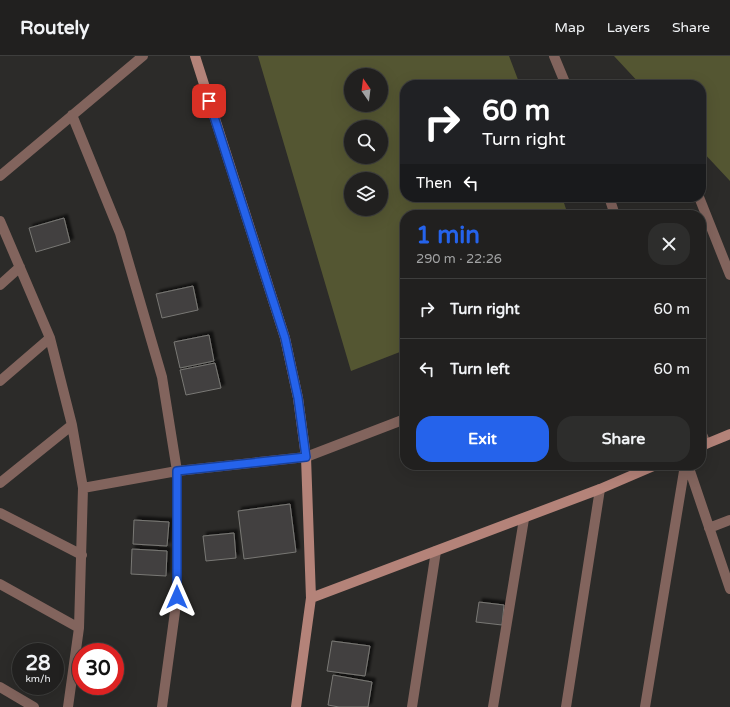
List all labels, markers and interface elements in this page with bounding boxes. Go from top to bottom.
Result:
text: Routely [20,17,89,39]
text: Map [555,19,585,36]
text: Layers [607,19,650,36]
text: Share [672,19,710,36]
north arrow [344,68,388,112]
map controls [344,68,388,216]
pin [192,84,226,118]
icon: arrive [198,90,220,112]
text: 60 m [482,94,550,128]
icon: right [416,96,468,148]
button: search [344,120,388,164]
text: Turn right [482,128,566,150]
button: layers [344,172,388,216]
icon: left [460,172,482,194]
text: Then [416,174,452,192]
text: 1 min [416,221,480,250]
button: close [648,223,690,265]
text: 290 m · 22:26 [416,251,502,267]
icon: right [416,298,438,320]
text: Turn right [450,300,520,318]
text: 60 m [653,300,690,318]
icon: left [416,358,438,380]
text: Turn left [450,360,510,378]
text: 60 m [653,360,690,378]
button: Exit [416,416,549,462]
button: Share [557,416,690,462]
position arrow [156,576,198,618]
speed limit sign: 30 [72,643,124,695]
text: 28 [25,652,51,676]
text: km/h [25,673,51,685]

